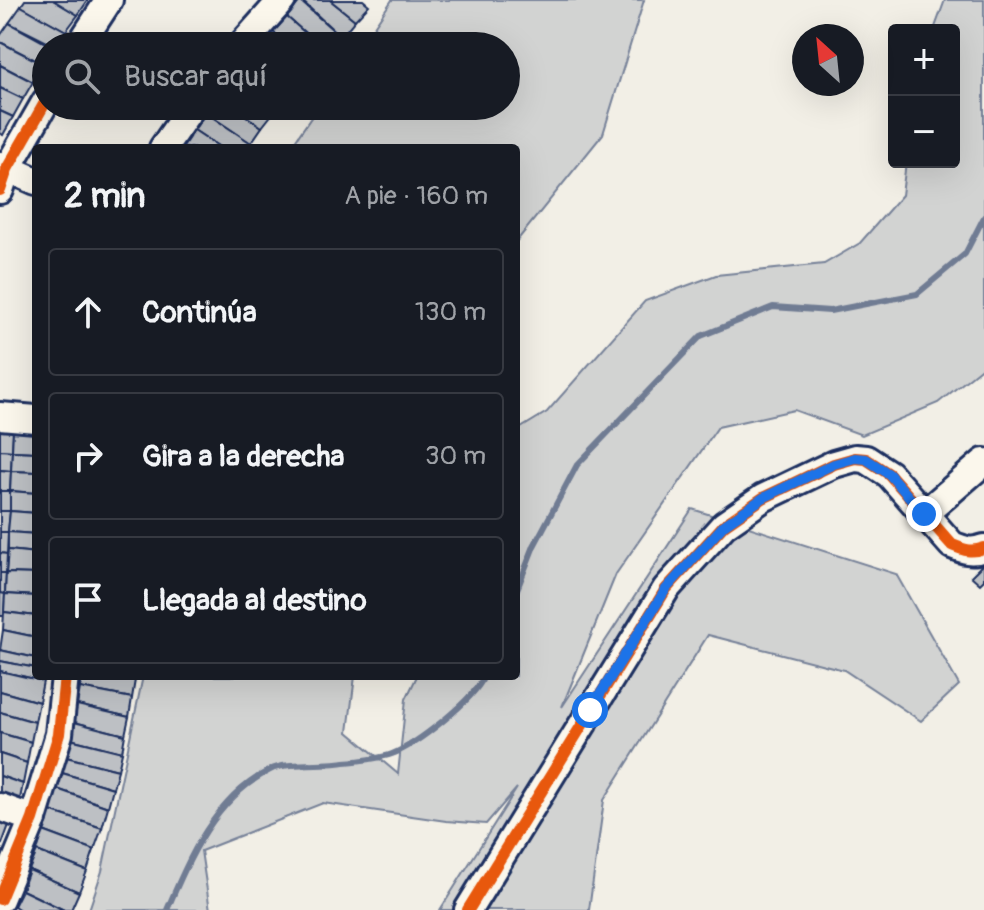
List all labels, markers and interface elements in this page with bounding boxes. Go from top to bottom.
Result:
north arrow [792,24,864,96]
map controls [888,24,960,168]
button: + [888,24,960,96]
search box [32,32,520,120]
icon: search [60,54,104,98]
text: Buscar aquí [124,58,267,95]
button: − [888,96,960,168]
text: 2 min [64,175,146,218]
text: A pie · 160 m [344,180,488,212]
icon: ahead [66,290,110,334]
text: Continúa [142,294,257,331]
text: 130 m [415,296,486,328]
icon: right [66,434,110,478]
text: Gira a la derecha [142,438,344,475]
text: 30 m [425,440,486,472]
route end [906,496,942,532]
icon: arrive [66,578,110,622]
text: Llegada al destino [142,582,367,619]
route start [572,692,608,728]

